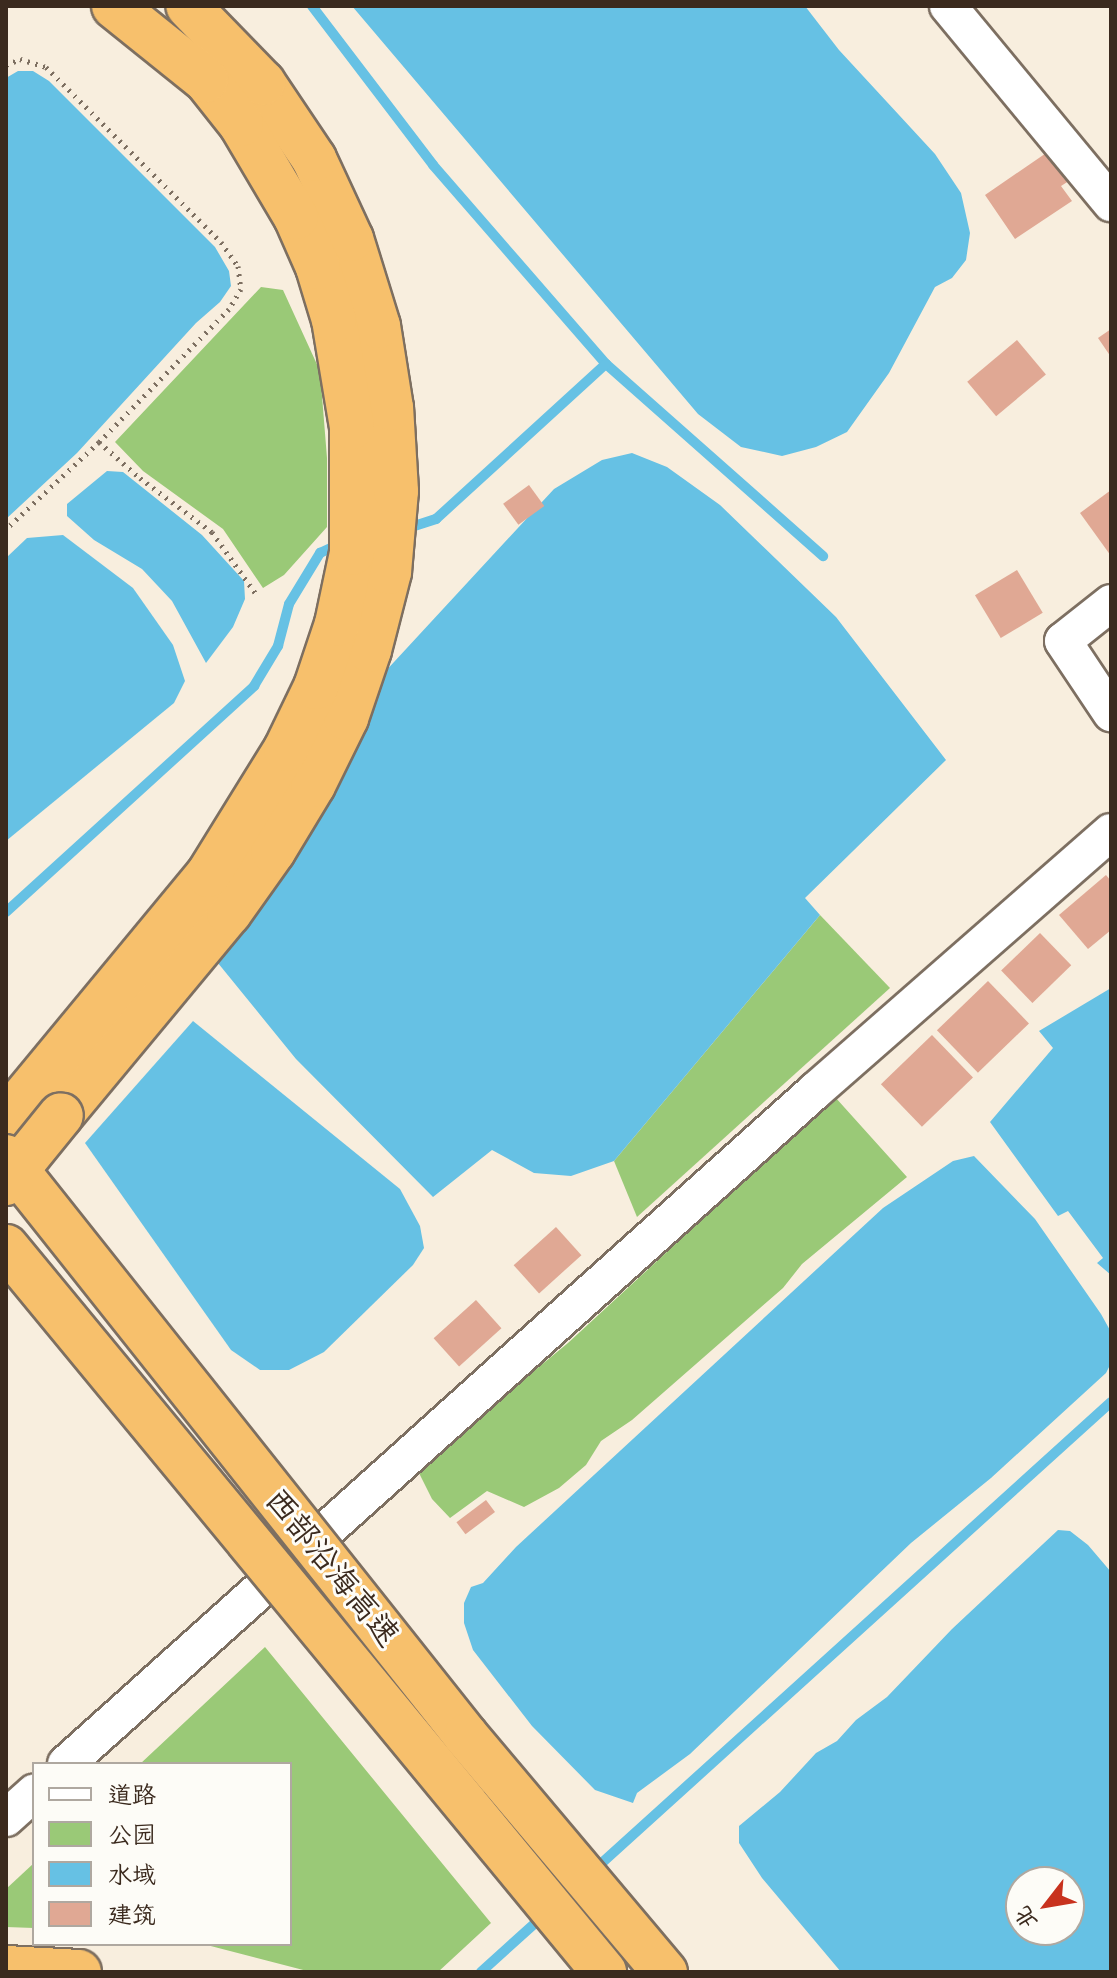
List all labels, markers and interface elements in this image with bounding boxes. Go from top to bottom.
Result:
street label: 西部沿海高速 [257,1481,407,1655]
legend [32,1762,292,1946]
text: 道路 [108,1780,156,1810]
text: 公园 [108,1820,156,1850]
text: 水域 [108,1860,156,1890]
north arrow [1005,1866,1085,1946]
text: 建筑 [108,1900,156,1930]
text: 北 [1008,1901,1044,1934]

